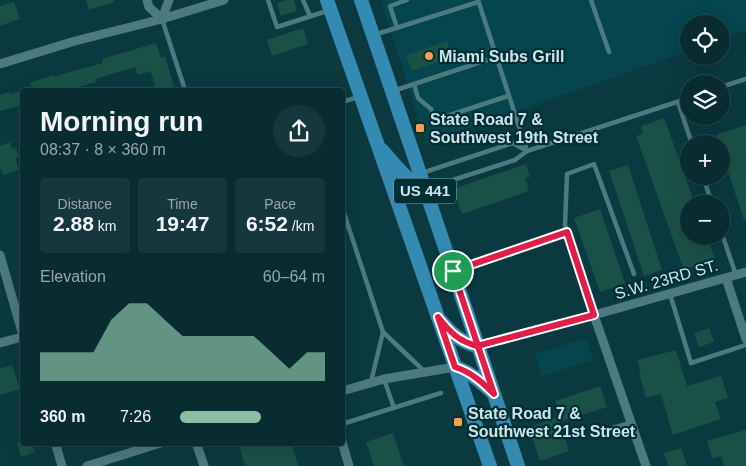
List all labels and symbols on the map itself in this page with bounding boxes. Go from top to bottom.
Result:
place label: Miami Subs Grill [439,48,564,65]
marker: Miami Subs Grill [423,50,435,62]
place label: State Road 7 & Southwest 19th Street [430,111,599,146]
marker: State Road 7 & Southwest 19th Street [414,122,426,134]
road number: US 441 [394,178,456,204]
pin [432,250,474,292]
street label: S.W. 23RD ST. [613,257,720,302]
place label: State Road 7 & Southwest 21st Street [468,405,636,440]
marker: State Road 7 & Southwest 21st Street [452,416,464,428]

